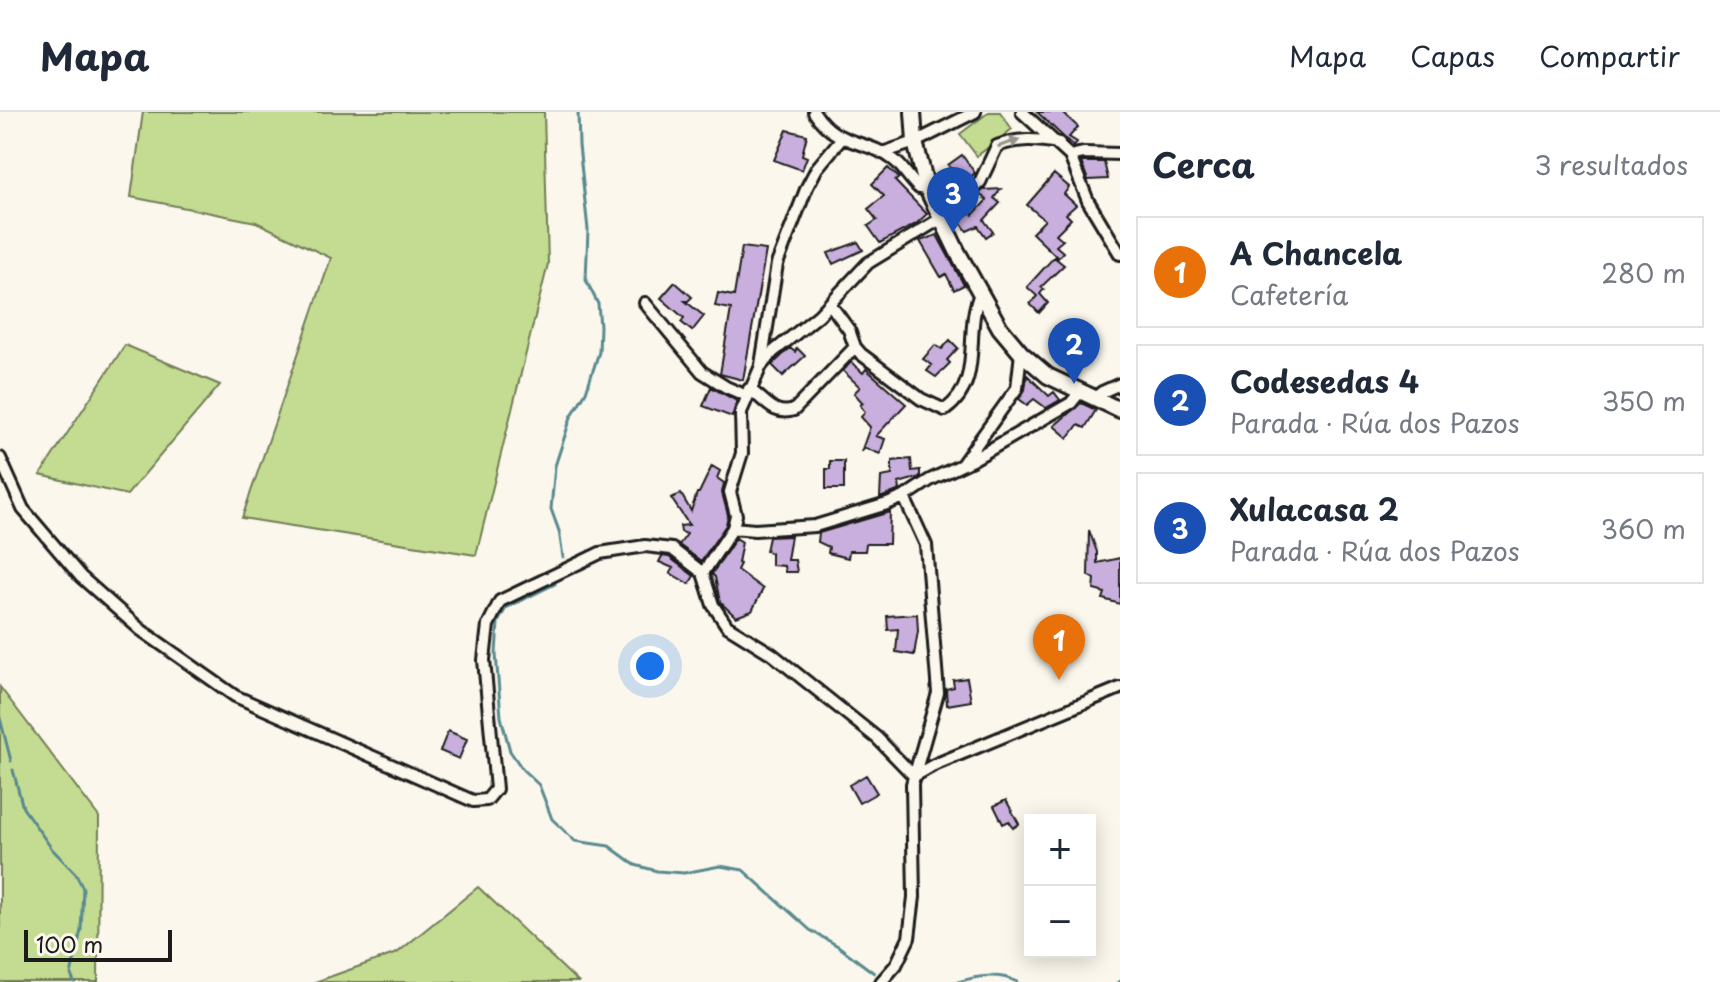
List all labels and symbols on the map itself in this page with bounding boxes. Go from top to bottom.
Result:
one-way arrow [997,137,1021,149]
pin: 3 [927,167,979,233]
pin: 2 [1048,318,1100,384]
pin: 1 [1033,614,1085,680]
your location [630,646,670,686]
scale bar [24,926,172,962]

